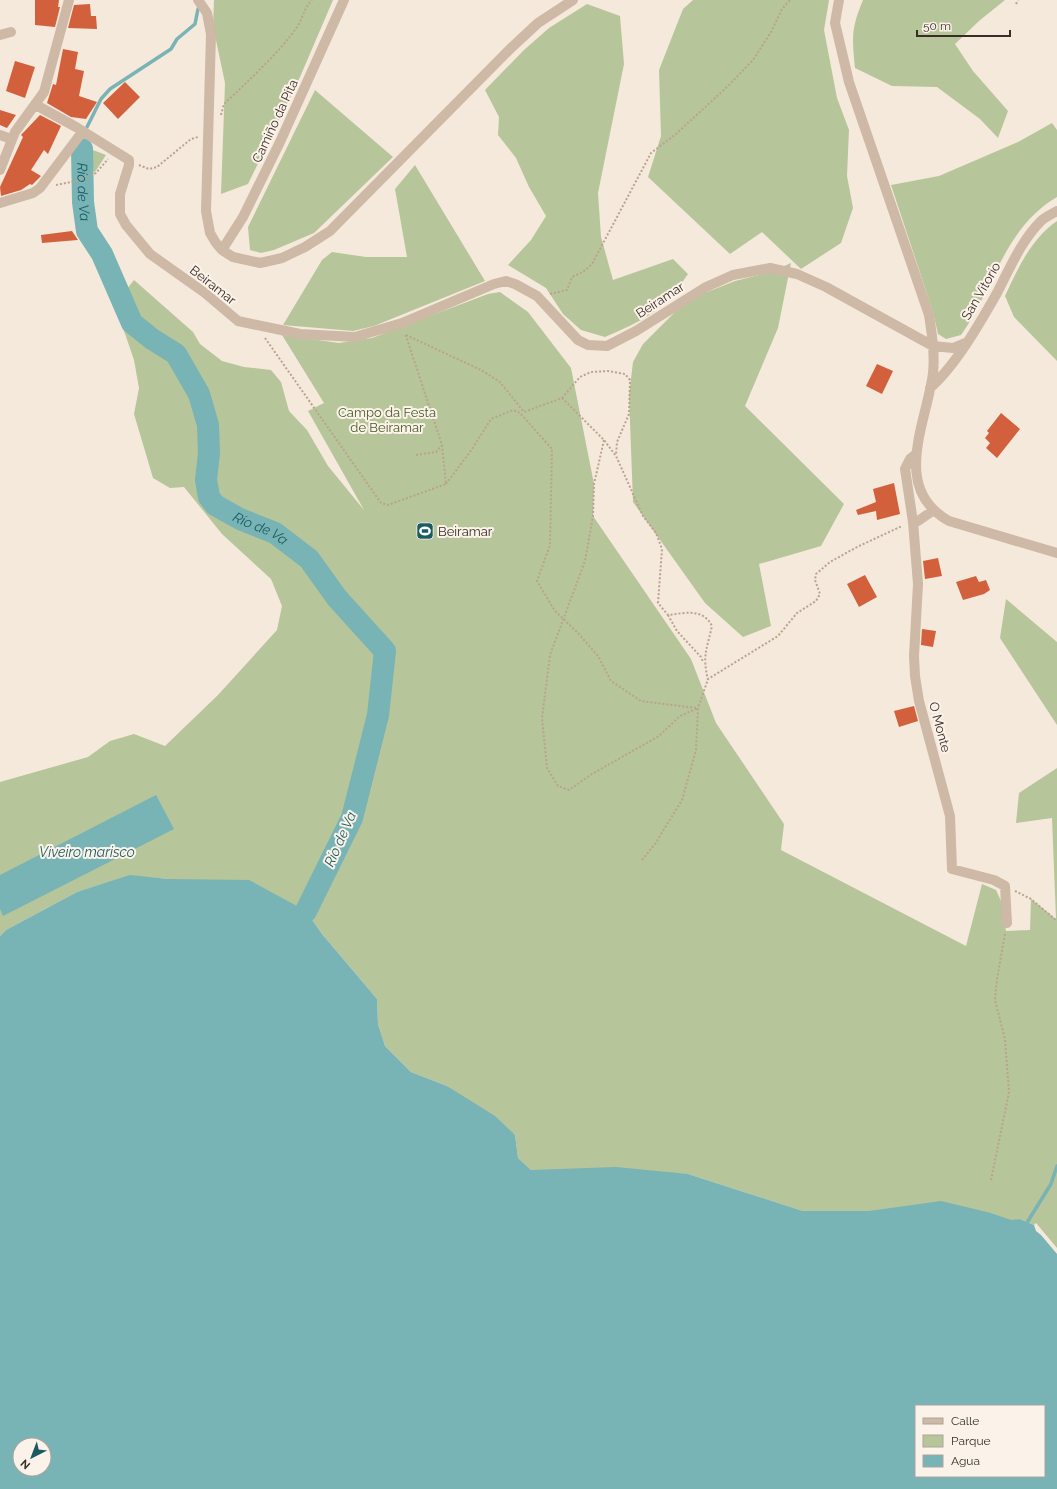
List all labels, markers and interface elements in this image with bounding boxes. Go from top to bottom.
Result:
scale bar [917,12,1010,38]
text: 50 m [923,19,951,33]
street label: Camiño da Pita [249,77,301,165]
water label: Río de Va [74,162,94,222]
street label: San Vitorio [958,259,1004,323]
street label: Beiramar [187,262,239,308]
street label: Beiramar [633,279,687,321]
park label: Campo da Festa de Beiramar [338,405,436,435]
water label: Río de Va [230,509,291,548]
sports icon: Beiramar [415,521,435,541]
place label: Beiramar [438,524,493,539]
street label: O Monte [926,700,954,754]
water label: Río de Va [321,809,359,869]
water label: Viveiro marisco [39,844,135,860]
legend [915,1405,1045,1477]
text: Calle [951,1414,979,1428]
text: Parque [951,1434,991,1448]
north arrow [12,1437,52,1477]
text: Agua [951,1454,980,1468]
text: N [18,1456,33,1472]

